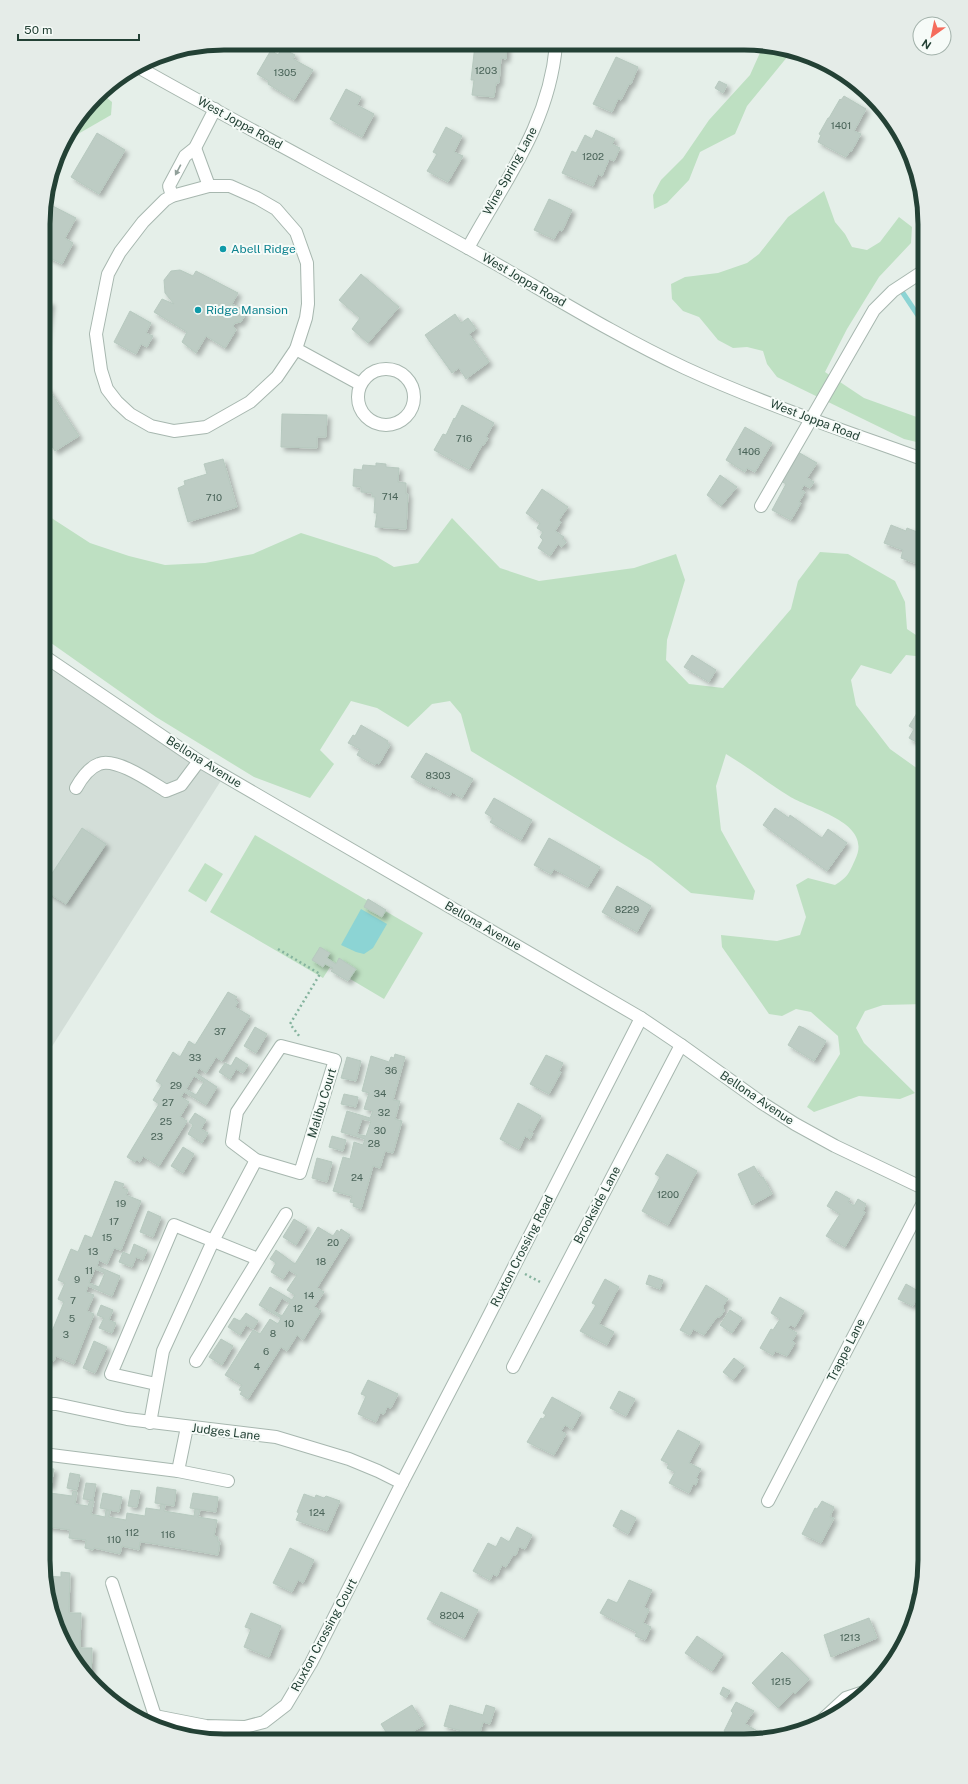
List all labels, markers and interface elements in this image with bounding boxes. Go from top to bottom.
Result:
scale bar [18,16,139,42]
north arrow [912,16,952,56]
text: 50 m [24,23,52,37]
text: N [920,37,933,52]
house number: 1203 [475,64,497,76]
house number: 1305 [274,66,296,78]
street label: West Joppa Road [195,94,285,152]
house number: 1401 [831,119,851,131]
street label: Wine Spring Lane [480,124,540,217]
house number: 1202 [582,150,604,162]
one-way arrow [174,164,181,176]
place label: Abell Ridge [231,242,296,256]
marker: Abell Ridge [218,244,228,254]
street label: West Joppa Road [479,250,569,310]
place label: Ridge Mansion [206,303,288,317]
marker: Ridge Mansion [193,305,203,315]
street label: West Joppa Road [768,396,862,444]
house number: 716 [456,432,472,444]
house number: 1406 [738,445,760,457]
house number: 714 [382,490,398,502]
house number: 710 [206,491,222,503]
street label: Bellona Avenue [164,733,244,791]
house number: 8303 [426,769,451,781]
street label: Bellona Avenue [442,898,524,954]
house number: 8229 [615,903,639,915]
house number: 37 [214,1025,226,1037]
house number: 33 [189,1051,201,1063]
house number: 36 [385,1064,397,1076]
street label: Malibu Court [305,1066,339,1140]
street label: Bellona Avenue [717,1068,797,1128]
house number: 29 [170,1079,182,1091]
house number: 34 [374,1087,386,1099]
house number: 27 [162,1096,174,1108]
house number: 32 [378,1106,390,1118]
house number: 25 [160,1115,172,1127]
house number: 30 [374,1124,386,1136]
house number: 23 [151,1130,163,1142]
house number: 28 [368,1137,380,1149]
street label: Brookside Lane [571,1164,623,1246]
house number: 24 [351,1171,363,1183]
house number: 1200 [657,1188,679,1200]
street label: Ruxton Crossing Road [488,1193,556,1309]
house number: 19 [116,1197,126,1209]
house number: 17 [109,1215,119,1227]
house number: 15 [102,1231,112,1243]
house number: 20 [327,1236,339,1248]
house number: 13 [88,1245,98,1257]
house number: 18 [316,1255,326,1267]
house number: 11 [85,1264,93,1276]
house number: 9 [74,1273,80,1285]
house number: 14 [304,1289,314,1301]
house number: 7 [70,1294,76,1306]
house number: 12 [293,1302,303,1314]
house number: 5 [69,1312,75,1324]
street label: Trappe Lane [824,1316,868,1384]
house number: 10 [284,1317,294,1329]
house number: 8 [270,1327,276,1339]
house number: 3 [63,1328,69,1340]
house number: 6 [263,1345,269,1357]
house number: 4 [254,1360,260,1372]
street label: Judges Lane [191,1421,261,1443]
house number: 124 [309,1506,325,1518]
house number: 112 [125,1526,139,1538]
house number: 116 [161,1528,175,1540]
house number: 110 [107,1533,121,1545]
street label: Ruxton Crossing Court [288,1576,360,1694]
house number: 8204 [440,1609,464,1621]
house number: 1213 [840,1631,860,1643]
house number: 1215 [771,1675,791,1687]

